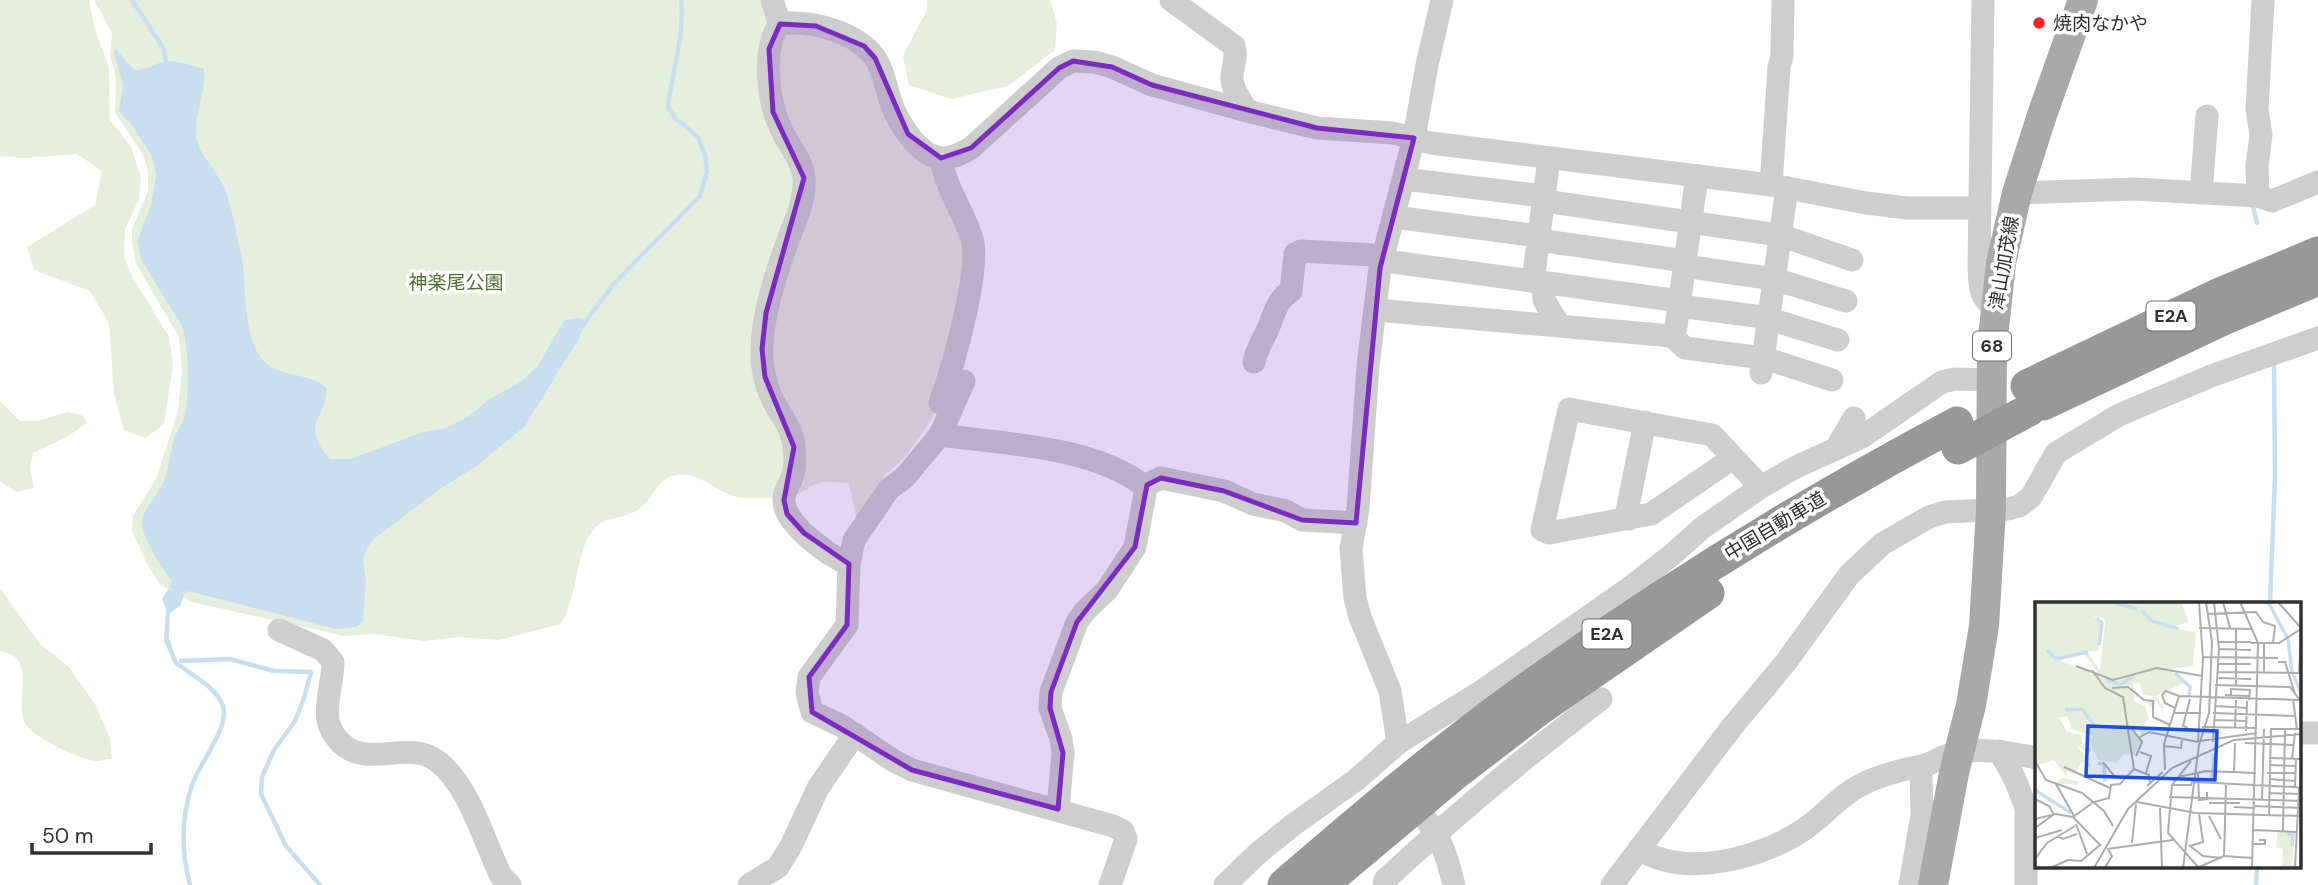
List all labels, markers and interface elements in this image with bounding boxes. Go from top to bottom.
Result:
place label: 焼肉なかや [2053,11,2148,36]
marker: 焼肉なかや [2031,15,2047,31]
street label: 津山加茂線 [1983,214,2025,312]
park label: 神楽尾公園 [408,270,504,295]
road number: E2A [2146,302,2196,330]
road number: 68 [1973,332,2011,360]
street label: 中国自動車道 [1720,486,1830,566]
inset map [2035,602,2300,868]
road number: E2A [1582,620,1632,648]
scale bar [32,812,150,856]
text: 50 m [42,822,93,850]

